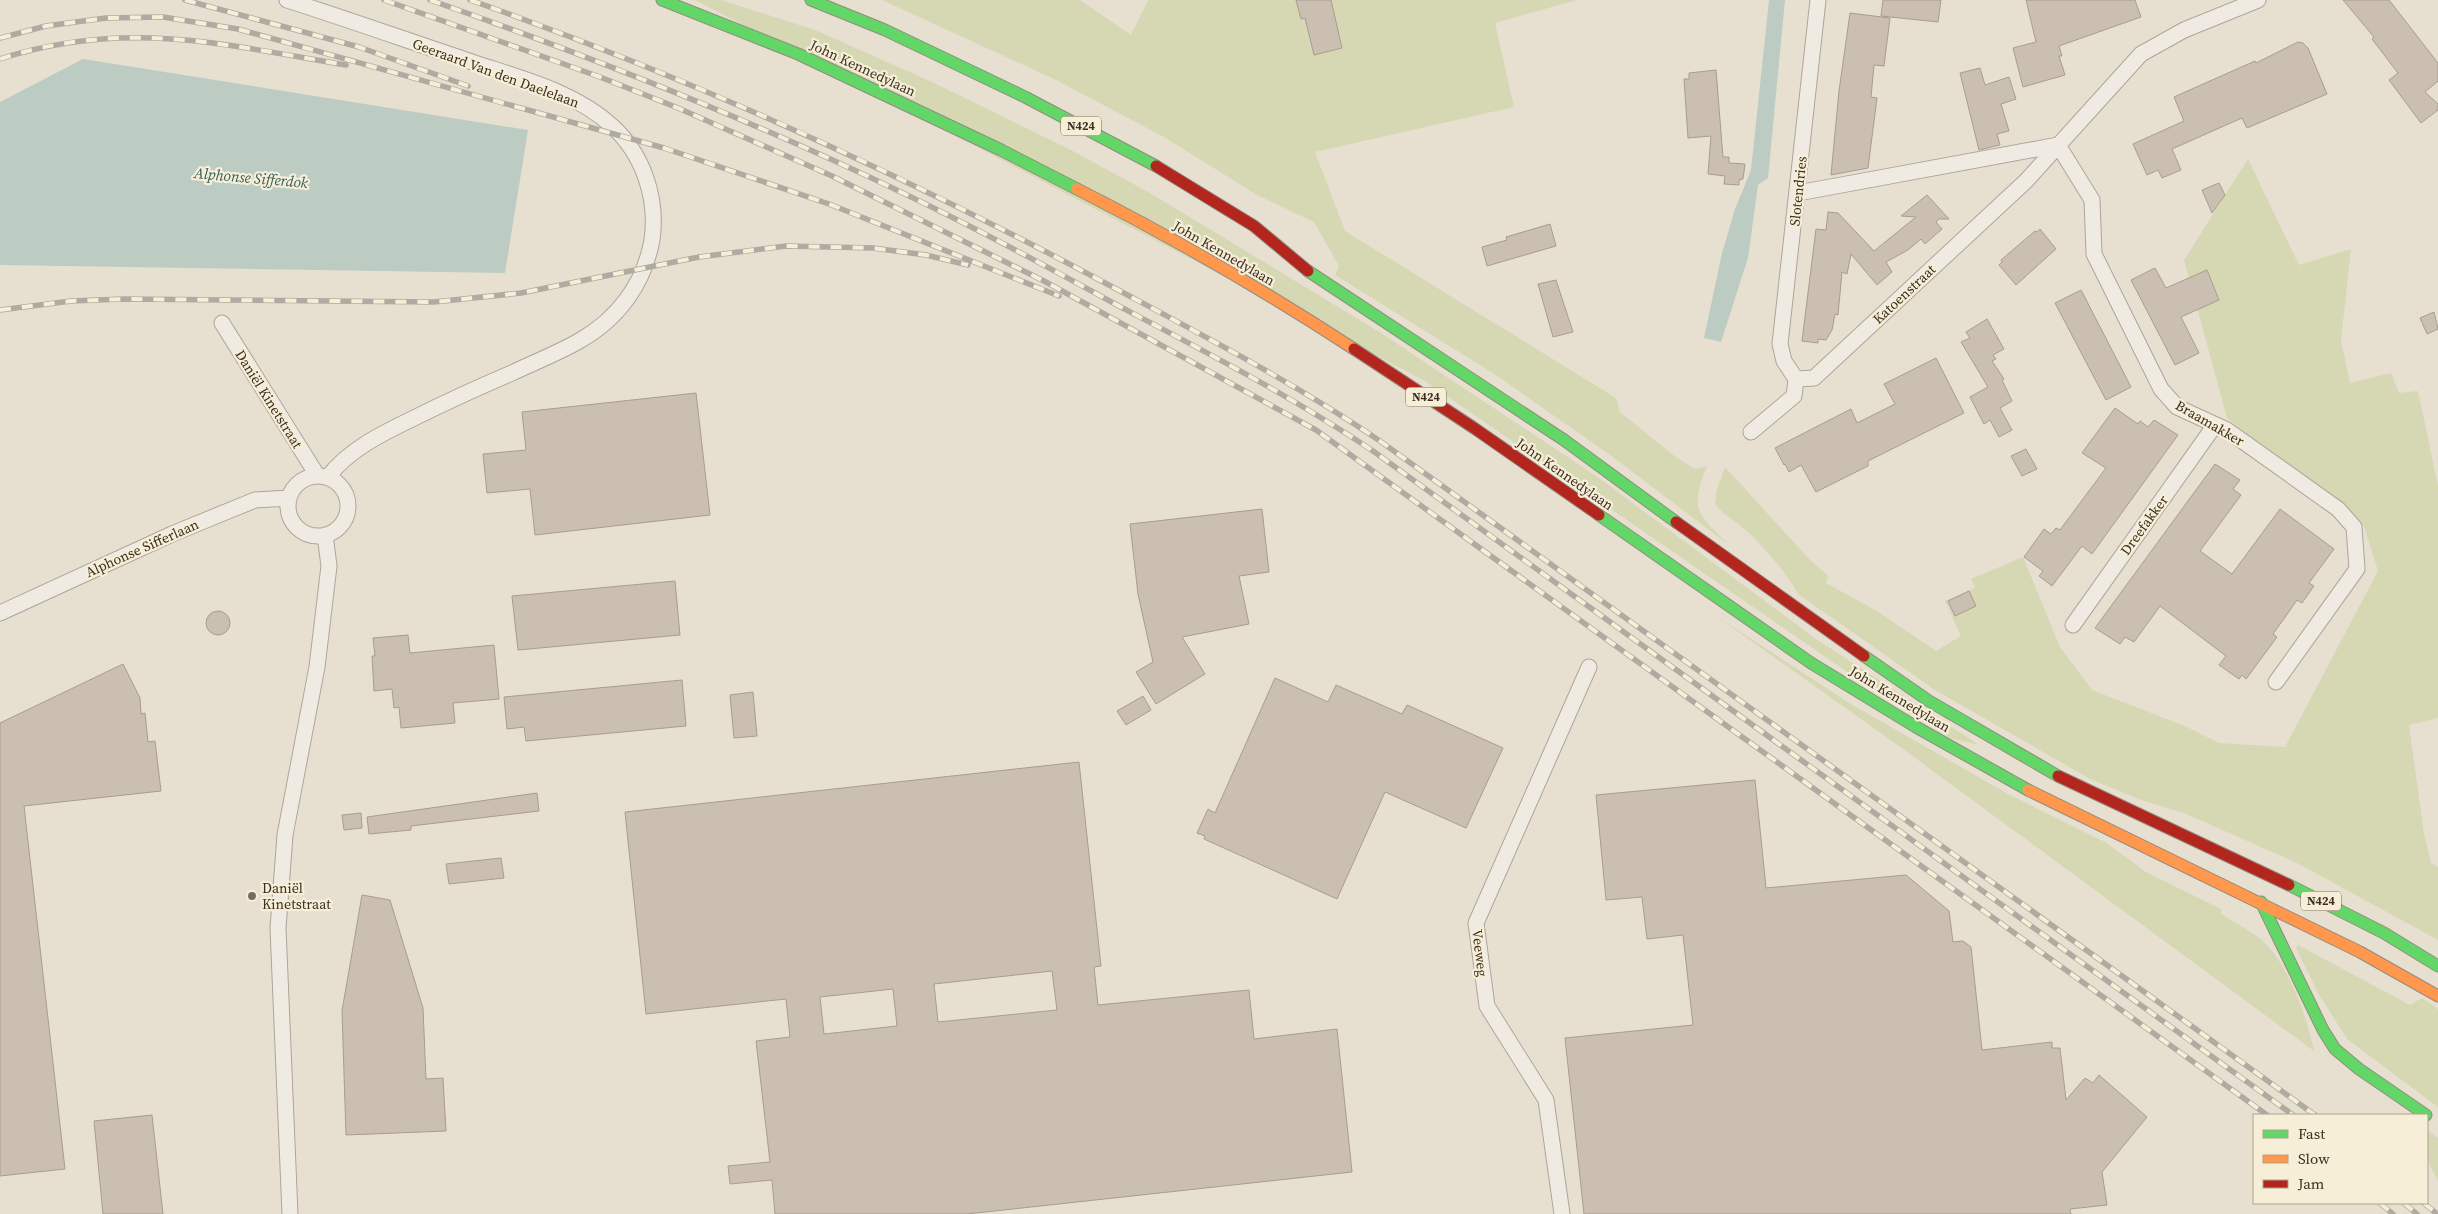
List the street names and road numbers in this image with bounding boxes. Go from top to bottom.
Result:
street label: Geeraard Van den Daelelaan [410,33,583,113]
street label: John Kennedylaan [806,34,920,101]
road number: N424 [1061,116,1101,136]
street label: Slotendries [1784,155,1812,227]
street label: John Kennedylaan [1169,215,1279,291]
street label: Katoenstraat [1868,259,1940,328]
street label: Daniël Kinetstraat [231,346,308,453]
road number: N424 [1406,388,1446,407]
street label: Braamakker [2172,395,2248,451]
street label: John Kennedylaan [1512,432,1618,515]
street label: Dreefakker [2115,491,2173,559]
street label: Alphonse Sifferlaan [82,514,202,582]
street label: John Kennedylaan [1845,660,1955,737]
road number: N424 [2301,891,2341,910]
street label: Veeweg [1467,928,1493,978]

